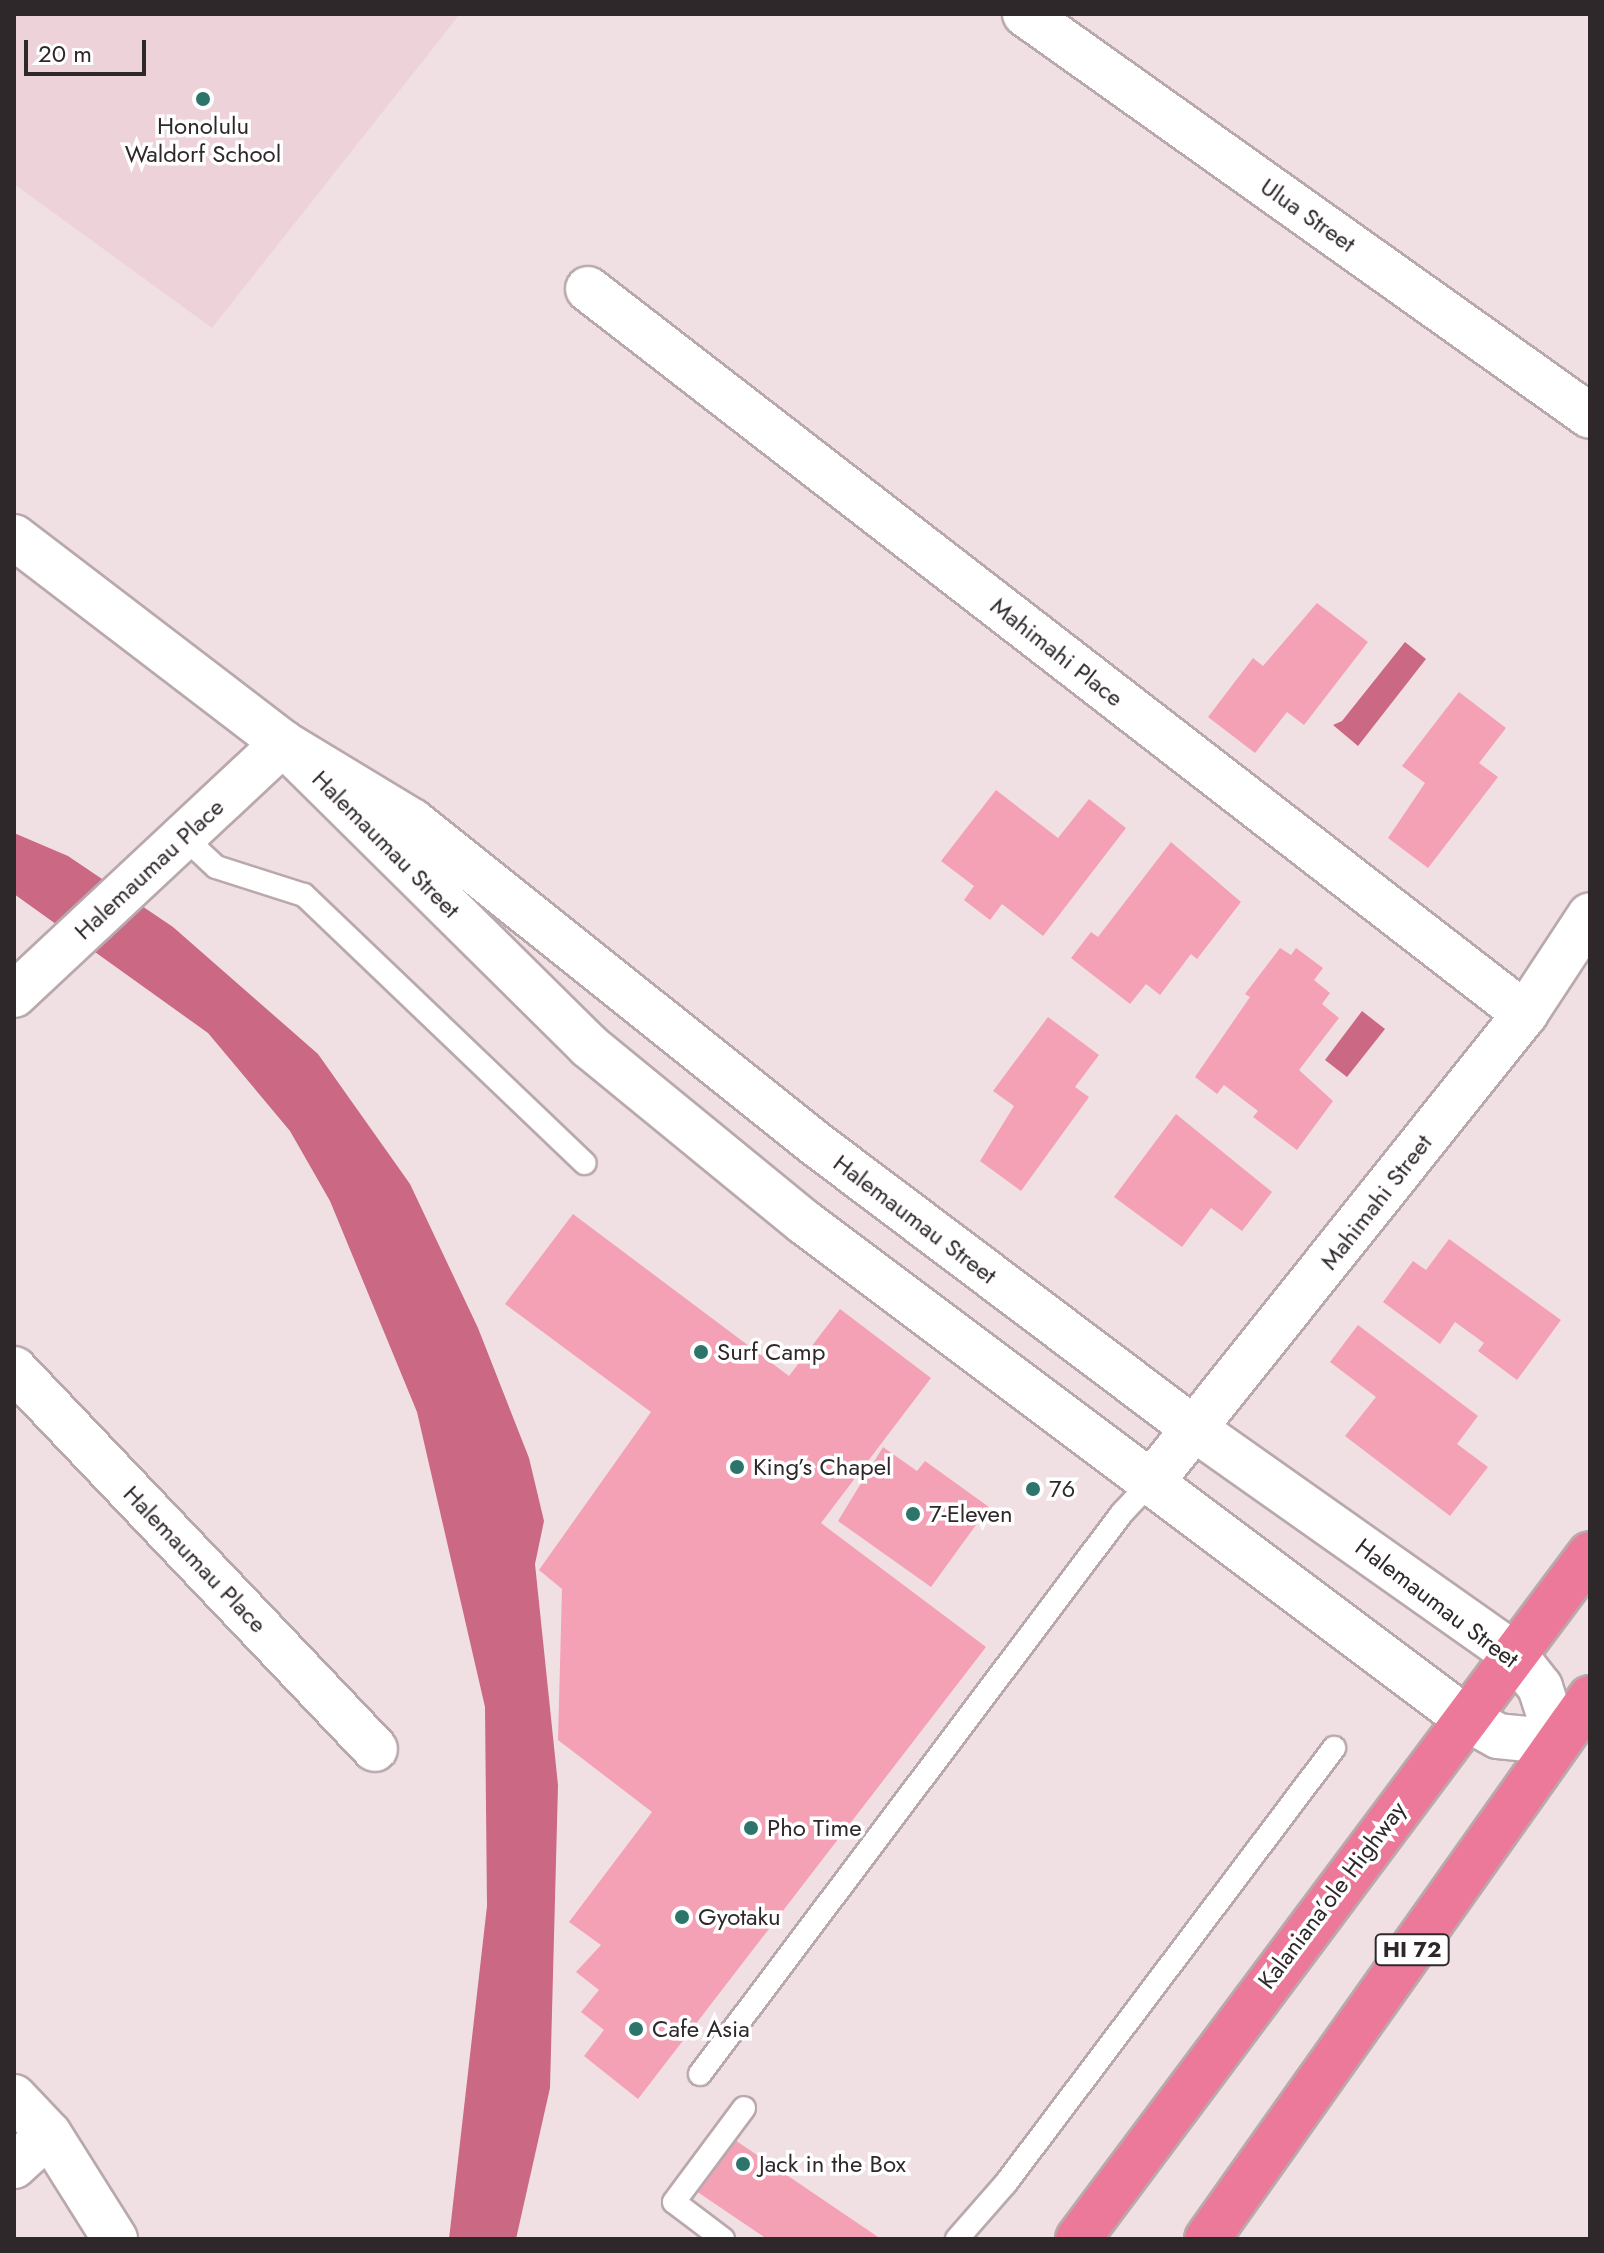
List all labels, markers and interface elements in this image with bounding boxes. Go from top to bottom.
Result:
scale bar [28,24,150,74]
text: 20 m [38,36,92,71]
marker: Honolulu Waldorf School [194,90,212,108]
place label: Honolulu Waldorf School [125,112,281,168]
street label: Ulua Street [1255,172,1361,258]
street label: Mahimahi Place [985,591,1129,713]
street label: Halemaumau Street [306,764,466,924]
street label: Halemaumau Place [68,792,230,946]
street label: Mahimahi Street [1314,1129,1438,1275]
street label: Halemaumau Street [828,1148,1002,1290]
place label: Surf Camp [717,1338,825,1366]
marker: Surf Camp [692,1343,710,1361]
place label: King’s Chapel [753,1453,892,1481]
marker: King’s Chapel [728,1458,746,1476]
place label: 76 [1049,1475,1075,1503]
street label: Halemaumau Place [117,1479,273,1639]
marker: 76 [1024,1480,1042,1498]
place label: 7-Eleven [929,1500,1013,1528]
marker: 7-Eleven [904,1505,922,1523]
street label: Halemaumau Street [1350,1532,1524,1674]
street label: Kalaniana’ole Highway [1252,1796,1412,1994]
place label: Pho Time [767,1814,862,1842]
marker: Pho Time [742,1819,760,1837]
place label: Gyotaku [698,1903,780,1931]
marker: Gyotaku [673,1908,691,1926]
road number: HI 72 [1374,1932,1450,1968]
place label: Cafe Asia [652,2015,750,2043]
marker: Cafe Asia [627,2020,645,2038]
place label: Jack in the Box [759,2150,906,2178]
marker: Jack in the Box [734,2155,752,2173]

